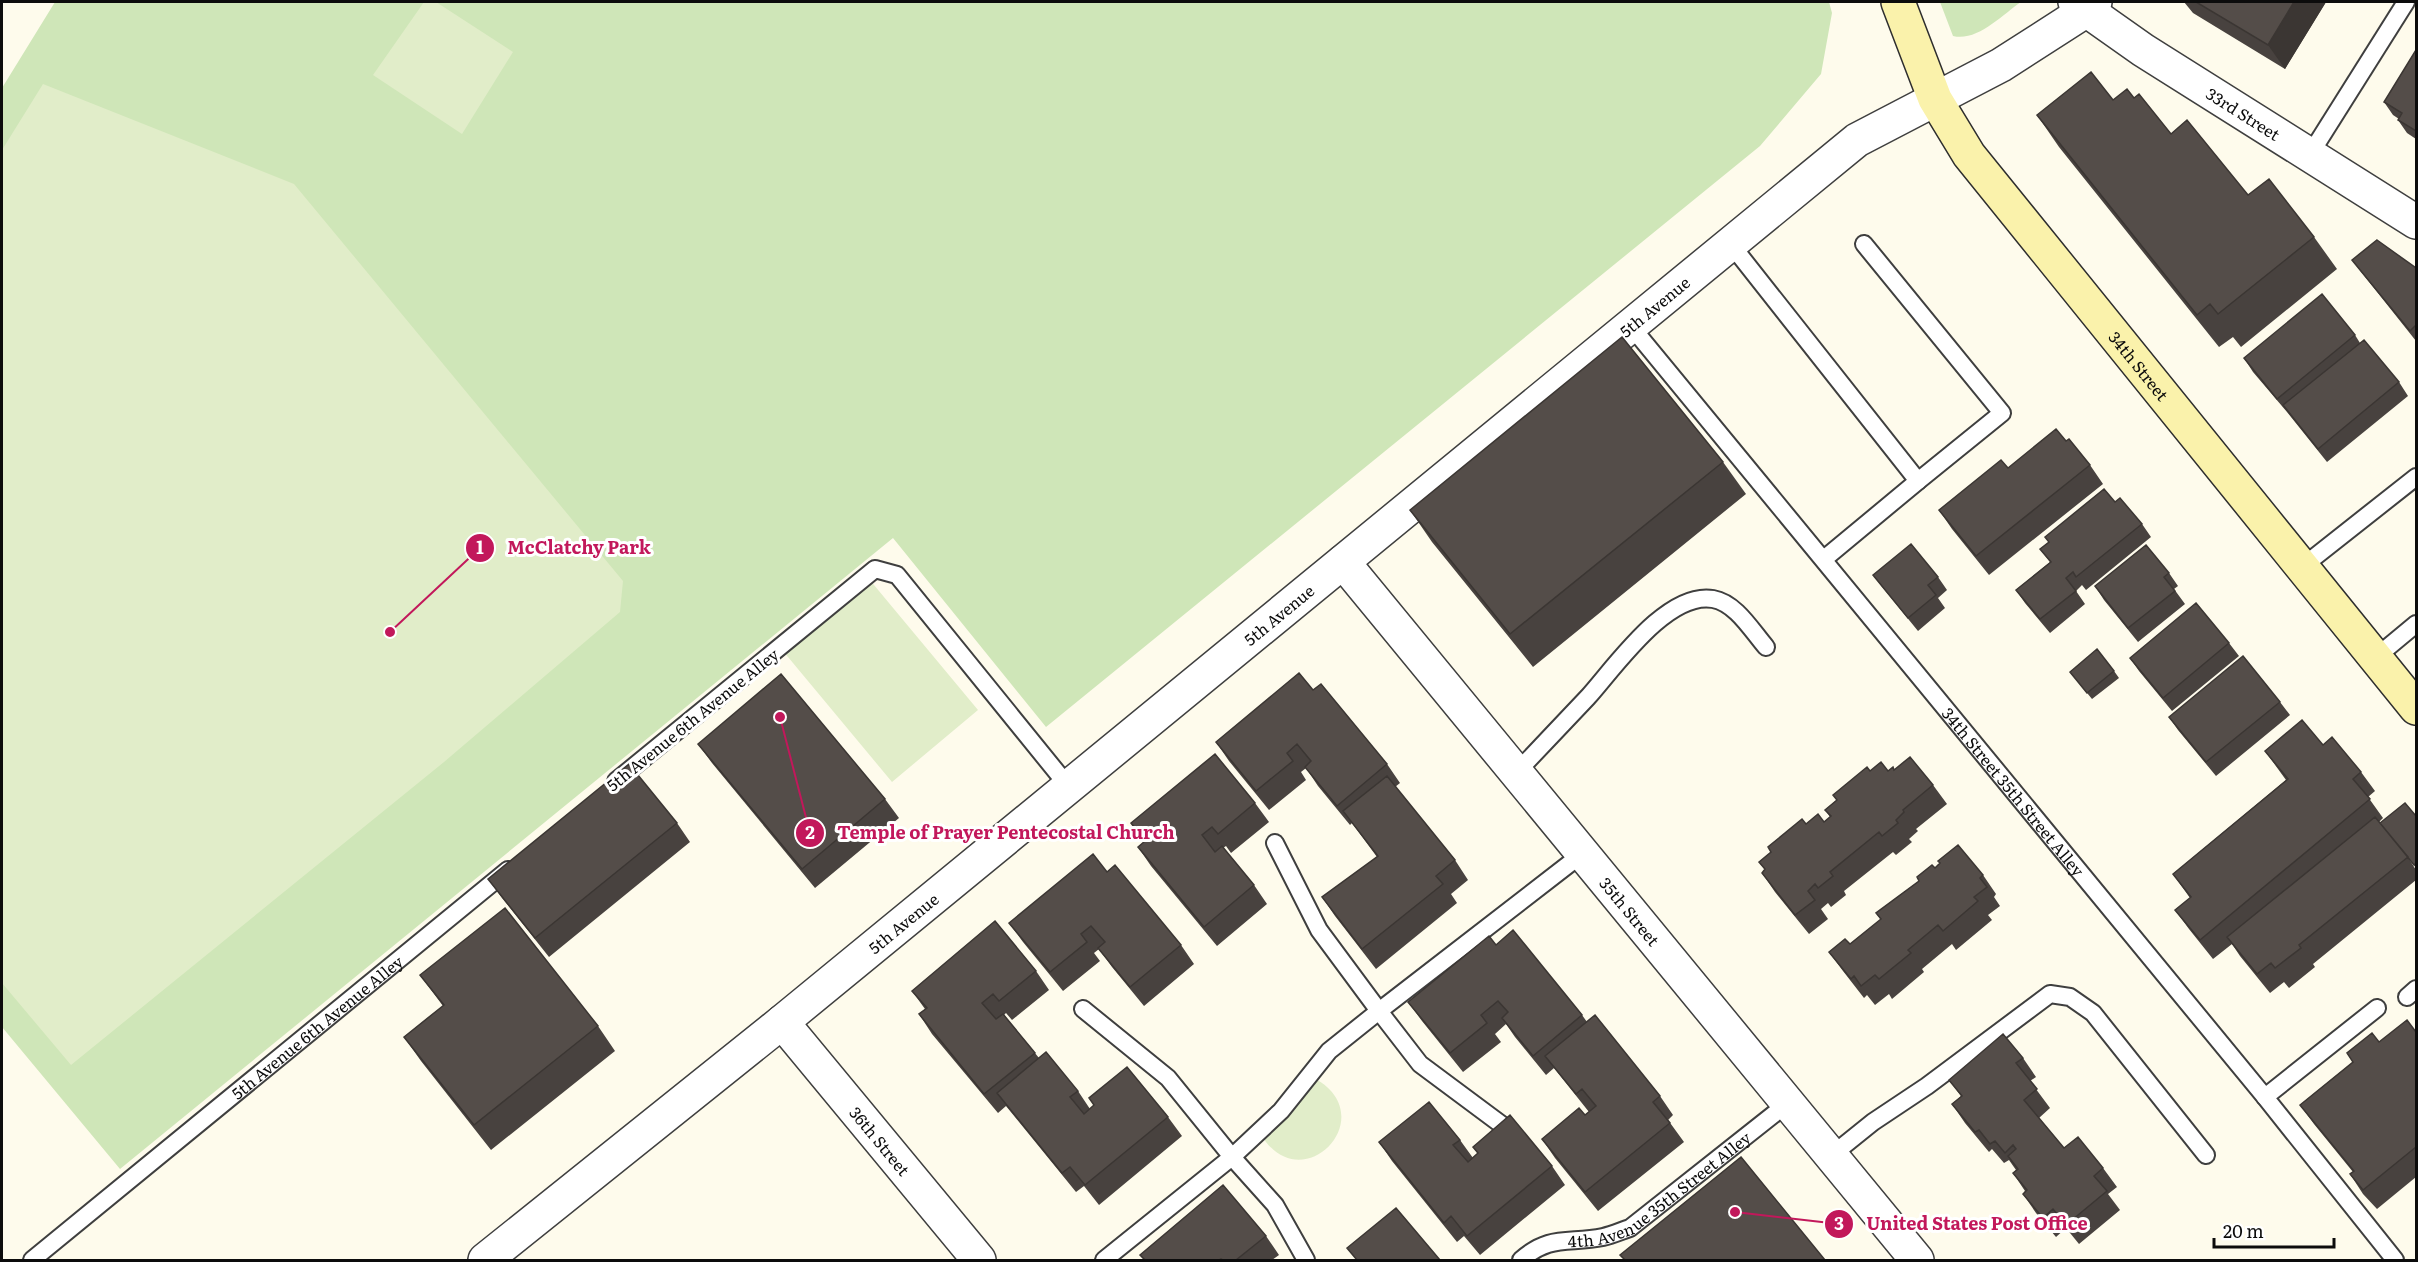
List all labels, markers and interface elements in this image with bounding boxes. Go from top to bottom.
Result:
street label: 33rd Street [2202,81,2286,146]
street label: 5th Avenue [1614,270,1695,342]
street label: 34th Street [2104,325,2175,406]
callout: McClatchy Park [465,530,663,566]
text: 1 [476,533,484,560]
text: McClatchy Park [507,533,652,560]
street label: 5th Avenue [1238,578,1319,651]
street label: 5th Avenue 6th Avenue Alley [601,641,784,796]
street label: 34th Street 35th Street Alley [1937,702,2091,882]
callout: Temple of Prayer Pentecostal Church [795,815,1186,851]
text: 2 [805,818,815,845]
text: Temple of Prayer Pentecostal Church [837,818,1175,845]
street label: 35th Street [1595,871,1666,951]
street label: 5th Avenue [863,887,943,959]
street label: 5th Avenue 6th Avenue Alley [226,949,408,1104]
street label: 36th Street [844,1101,916,1181]
street label: 4th Avenue 35th Street Alley [1567,1125,1756,1253]
callout: United States Post Office [1824,1206,2100,1242]
text: 3 [1834,1209,1844,1236]
text: United States Post Office [1866,1209,2088,1236]
scale bar [2214,1211,2334,1249]
text: 20 m [2223,1217,2264,1244]

